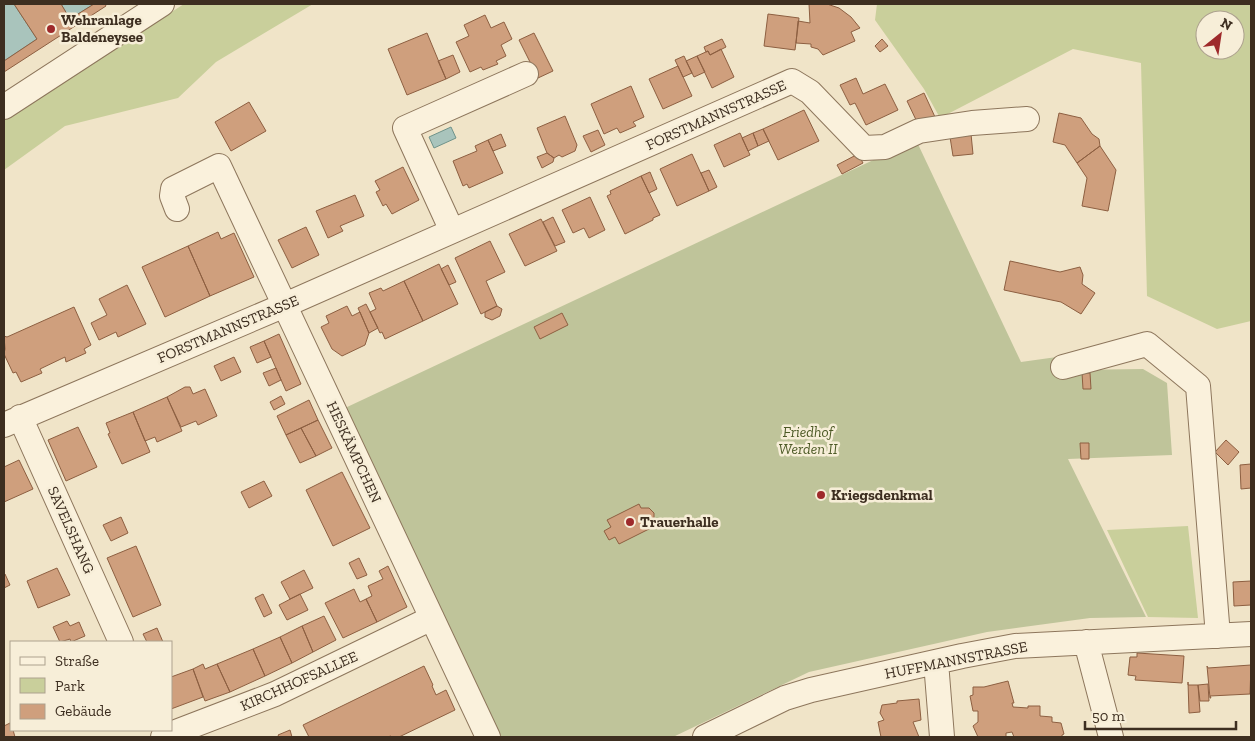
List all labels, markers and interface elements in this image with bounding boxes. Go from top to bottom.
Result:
north arrow [1195,10,1245,60]
place label: Wehranlage Baldeneysee [61,11,143,46]
text: N [1217,14,1235,34]
marker: Wehranlage Baldeneysee [45,23,57,35]
street label: FORSTMANNSTRASSE [643,76,789,154]
street label: FORSTMANNSTRASSE [155,291,302,367]
street label: HESKÄMPCHEN [323,398,385,506]
park label: Friedhof Werden II [778,423,838,458]
street label: SAVELSHANG [44,484,98,576]
place label: Kriegsdenkmal [831,486,933,504]
marker: Kriegsdenkmal [815,489,827,501]
place label: Trauerhalle [640,513,719,531]
marker: Trauerhalle [624,516,636,528]
street label: HUFFMANNSTRASSE [883,637,1029,683]
legend [10,641,172,731]
street label: KIRCHHOFSALLEE [238,647,361,715]
text: Straße [55,652,99,670]
text: Park [55,677,85,695]
scale bar [1085,698,1236,730]
text: Gebäude [55,702,111,720]
text: 50 m [1092,707,1125,725]

